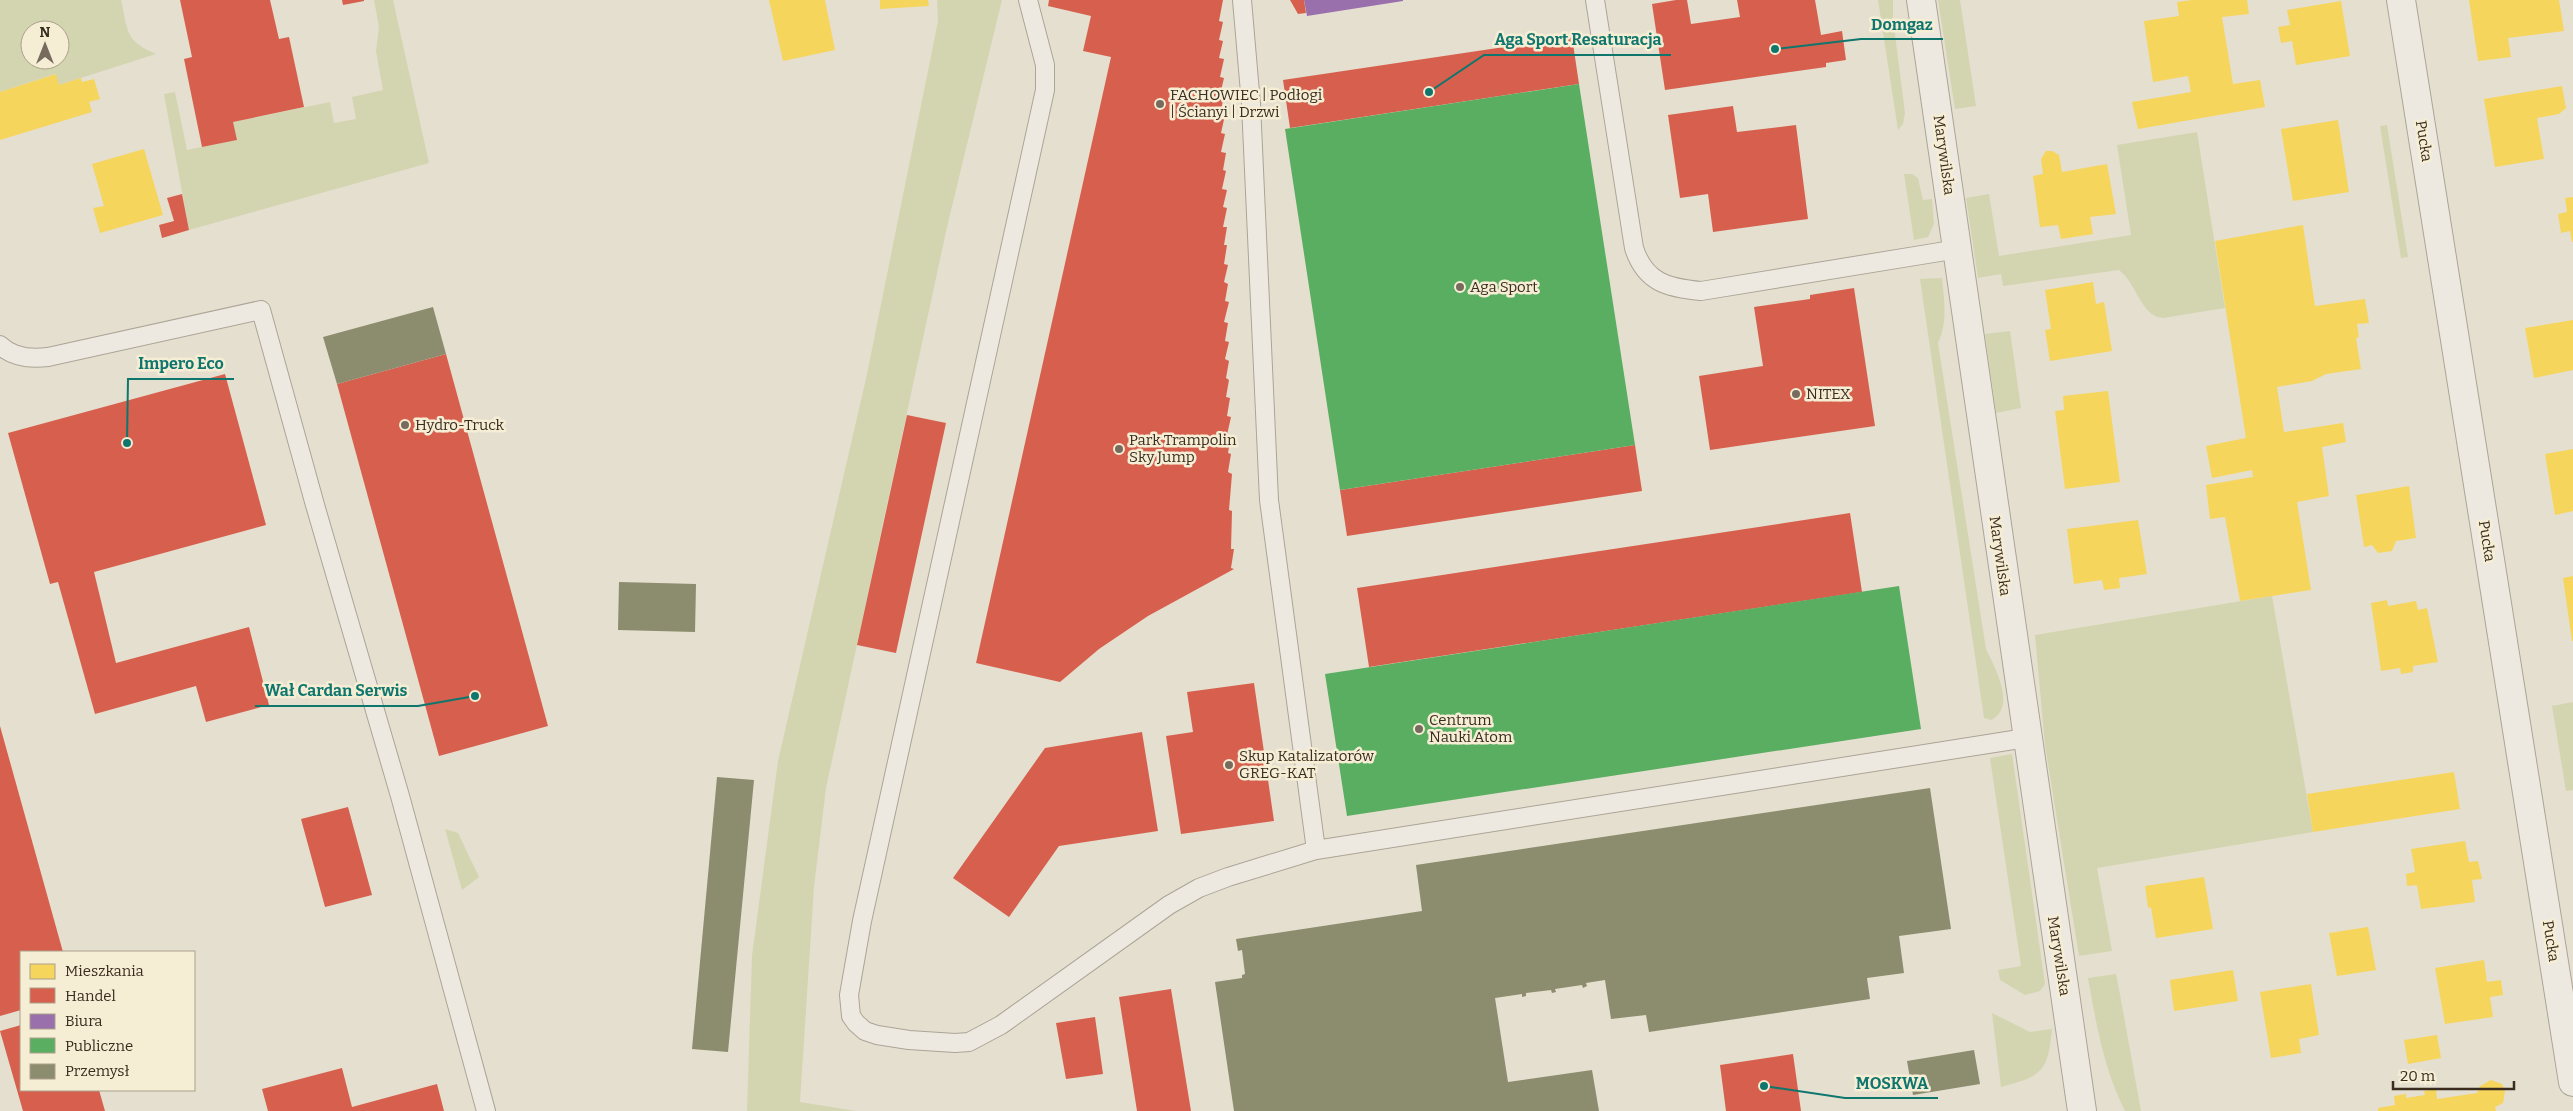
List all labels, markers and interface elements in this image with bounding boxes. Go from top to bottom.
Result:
callout: Domgaz [1861,8,1943,39]
text: Domgaz [1871,15,1933,34]
north arrow [20,20,70,70]
text: N [40,24,51,41]
callout: Aga Sport Resaturacja [1484,24,1671,55]
text: Aga Sport Resaturacja [1494,30,1662,49]
place label: FACHOWIEC | Podłogi | Ścianyi | Drzwi [1170,86,1323,121]
marker: FACHOWIEC | Podłogi | Ścianyi | Drzwi [1154,98,1166,110]
street label: Marywilska [1929,114,1959,196]
street label: Pucka [2412,119,2436,163]
place label: Aga Sport [1470,278,1538,296]
marker: Aga Sport [1454,281,1466,293]
callout: Impero Eco [128,348,234,379]
text: Impero Eco [138,354,224,373]
place label: NITEX [1806,385,1851,403]
marker: NITEX [1790,388,1802,400]
place label: Hydro-Truck [415,416,505,434]
marker: Hydro-Truck [399,419,411,431]
place label: Park Trampolin Sky Jump [1129,431,1237,466]
marker: Park Trampolin Sky Jump [1113,443,1125,455]
street label: Marywilska [1985,515,2015,597]
street label: Pucka [2475,519,2499,563]
callout: Wał Cardan Serwis [255,675,418,706]
text: Wał Cardan Serwis [264,681,408,700]
place label: Centrum Nauki Atom [1429,711,1513,746]
marker: Centrum Nauki Atom [1413,723,1425,735]
place label: Skup Katalizatorów GREG-KAT [1239,747,1375,782]
marker: Skup Katalizatorów GREG-KAT [1223,759,1235,771]
street label: Marywilska [2044,915,2074,997]
street label: Pucka [2539,919,2563,963]
legend [20,951,195,1091]
text: Mieszkania [65,962,144,980]
text: Handel [65,987,116,1005]
text: Biura [65,1012,103,1030]
text: Publiczne [65,1037,133,1055]
scale bar [2393,1058,2514,1090]
text: Przemysł [65,1062,129,1080]
callout: MOSKWA [1845,1067,1938,1098]
text: 20 m [2400,1067,2436,1085]
text: MOSKWA [1856,1074,1929,1093]

